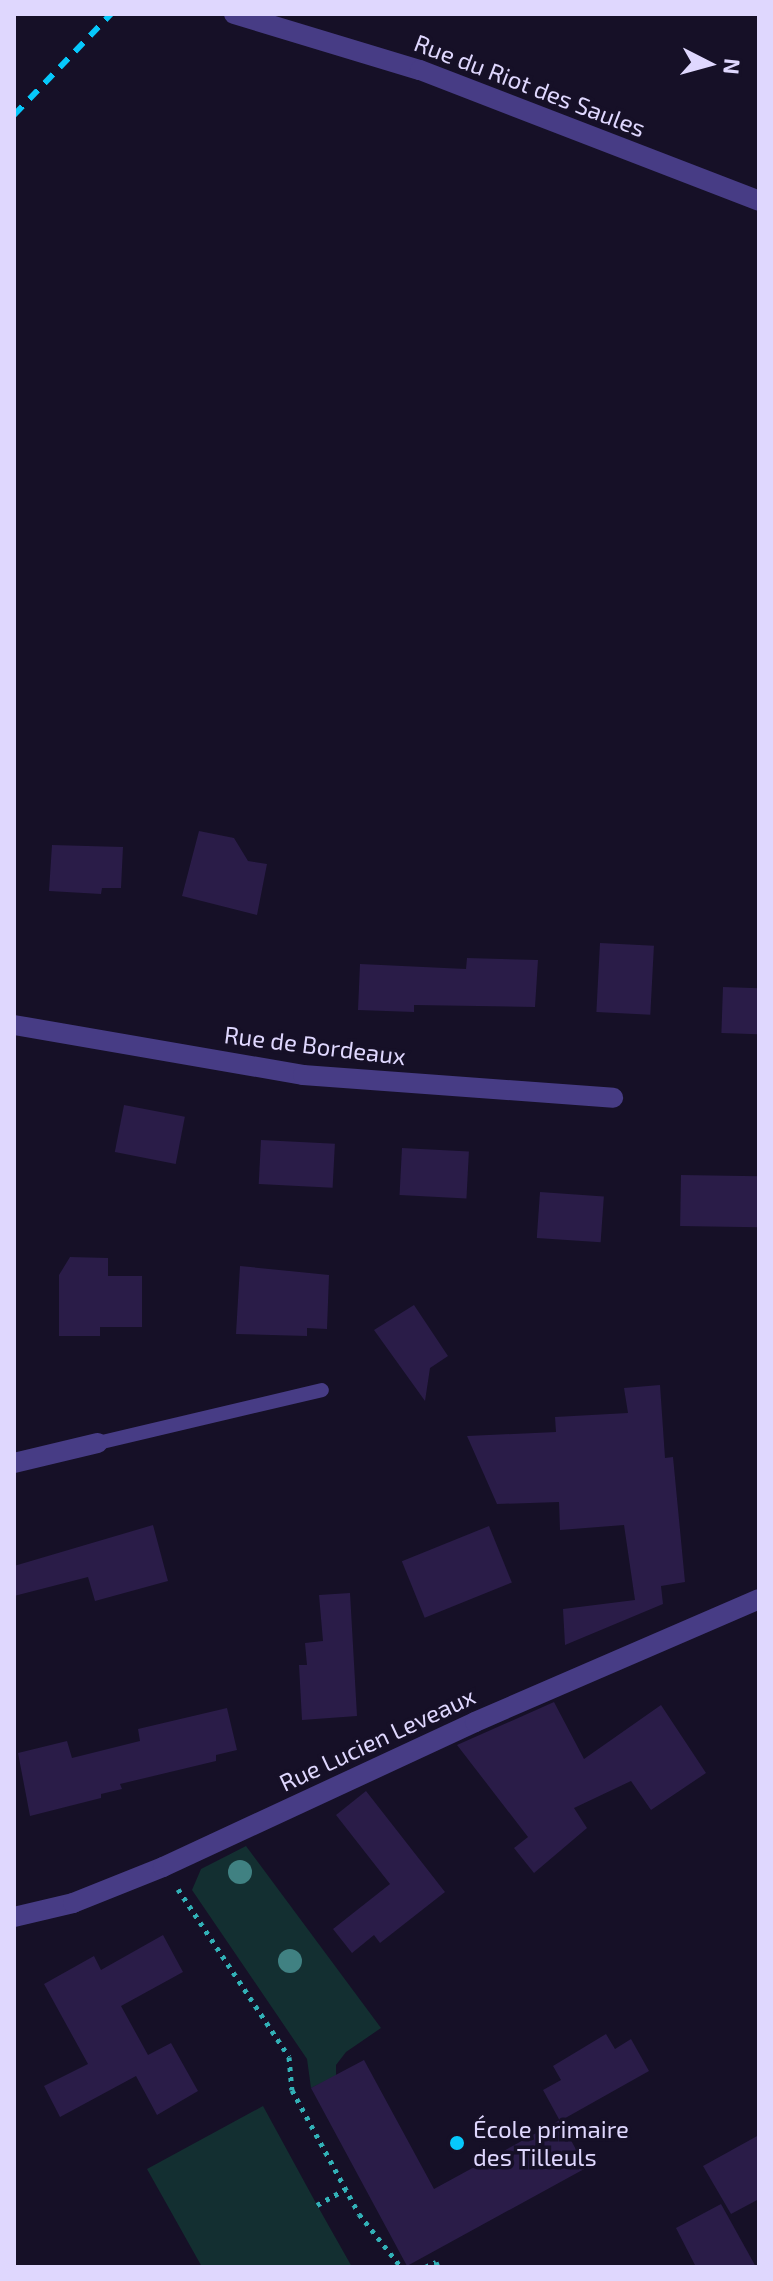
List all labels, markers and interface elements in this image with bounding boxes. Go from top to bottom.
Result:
north arrow [669,24,749,104]
street label: Rue du Riot des Saules [410,28,650,142]
text: N [719,57,747,76]
street label: Rue de Bordeaux [223,1020,407,1070]
street label: Rue Lucien Leveaux [275,1681,479,1797]
place label: École primaire des Tilleuls [473,2115,629,2171]
marker: École primaire des Tilleuls [448,2134,466,2152]

